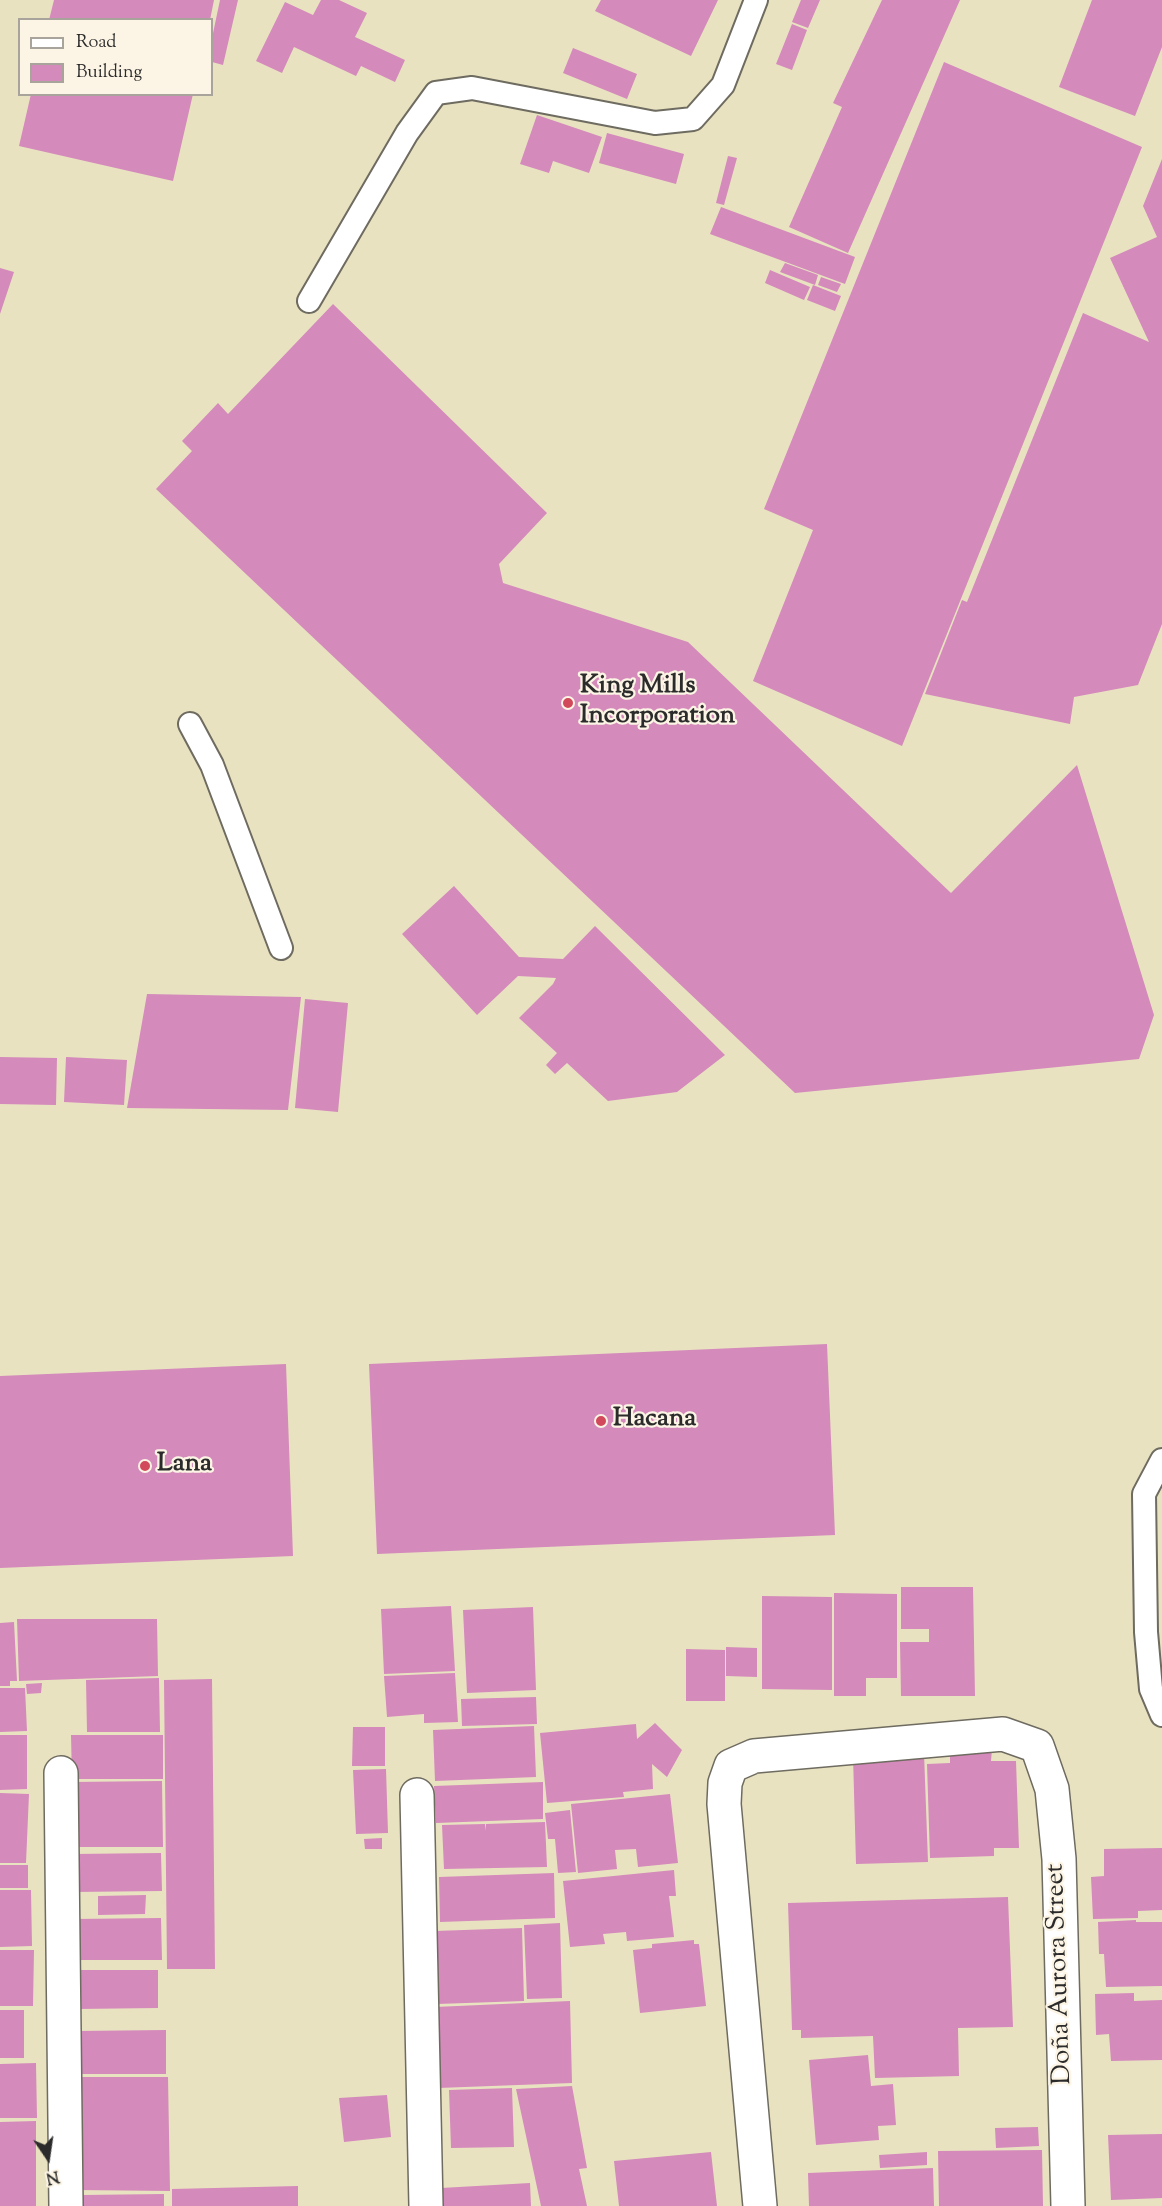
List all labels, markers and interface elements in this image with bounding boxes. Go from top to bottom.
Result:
legend [18,18,213,96]
text: Road [76,30,116,56]
text: Building [76,60,142,86]
place label: King Mills Incorporation [580,672,735,734]
marker: King Mills Incorporation [561,696,575,710]
place label: Hacana [613,1405,696,1437]
marker: Hacana [594,1414,608,1428]
place label: Lana [157,1450,212,1482]
marker: Lana [138,1459,152,1473]
street label: Doña Aurora Street [1042,1863,1080,2085]
north arrow [18,2128,78,2188]
text: N [43,2163,61,2189]

